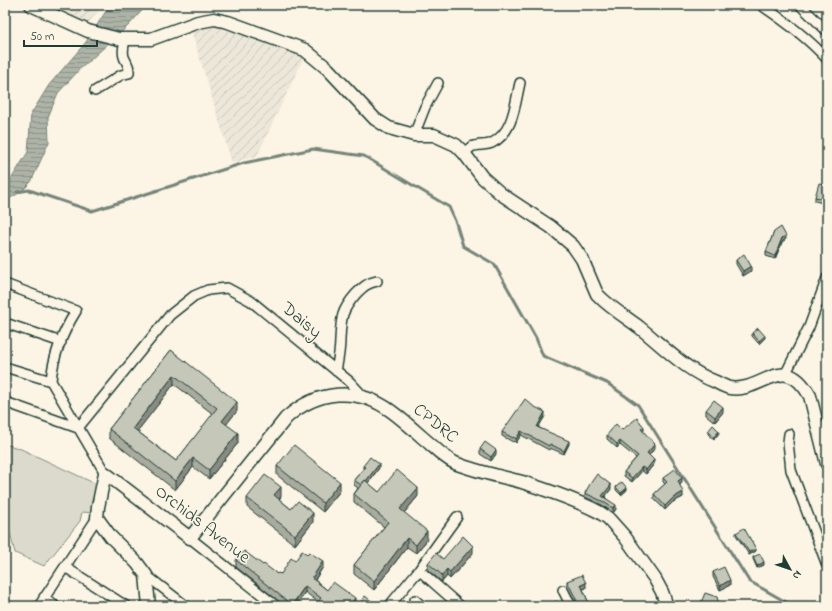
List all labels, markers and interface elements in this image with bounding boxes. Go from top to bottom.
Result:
scale bar [24,22,97,48]
text: 50 m [30,28,54,46]
street label: Daisy [275,296,327,346]
street label: CPDRC [407,398,463,450]
street label: Orchids Avenue [149,479,256,571]
north arrow [770,549,810,589]
text: N [788,567,805,583]

